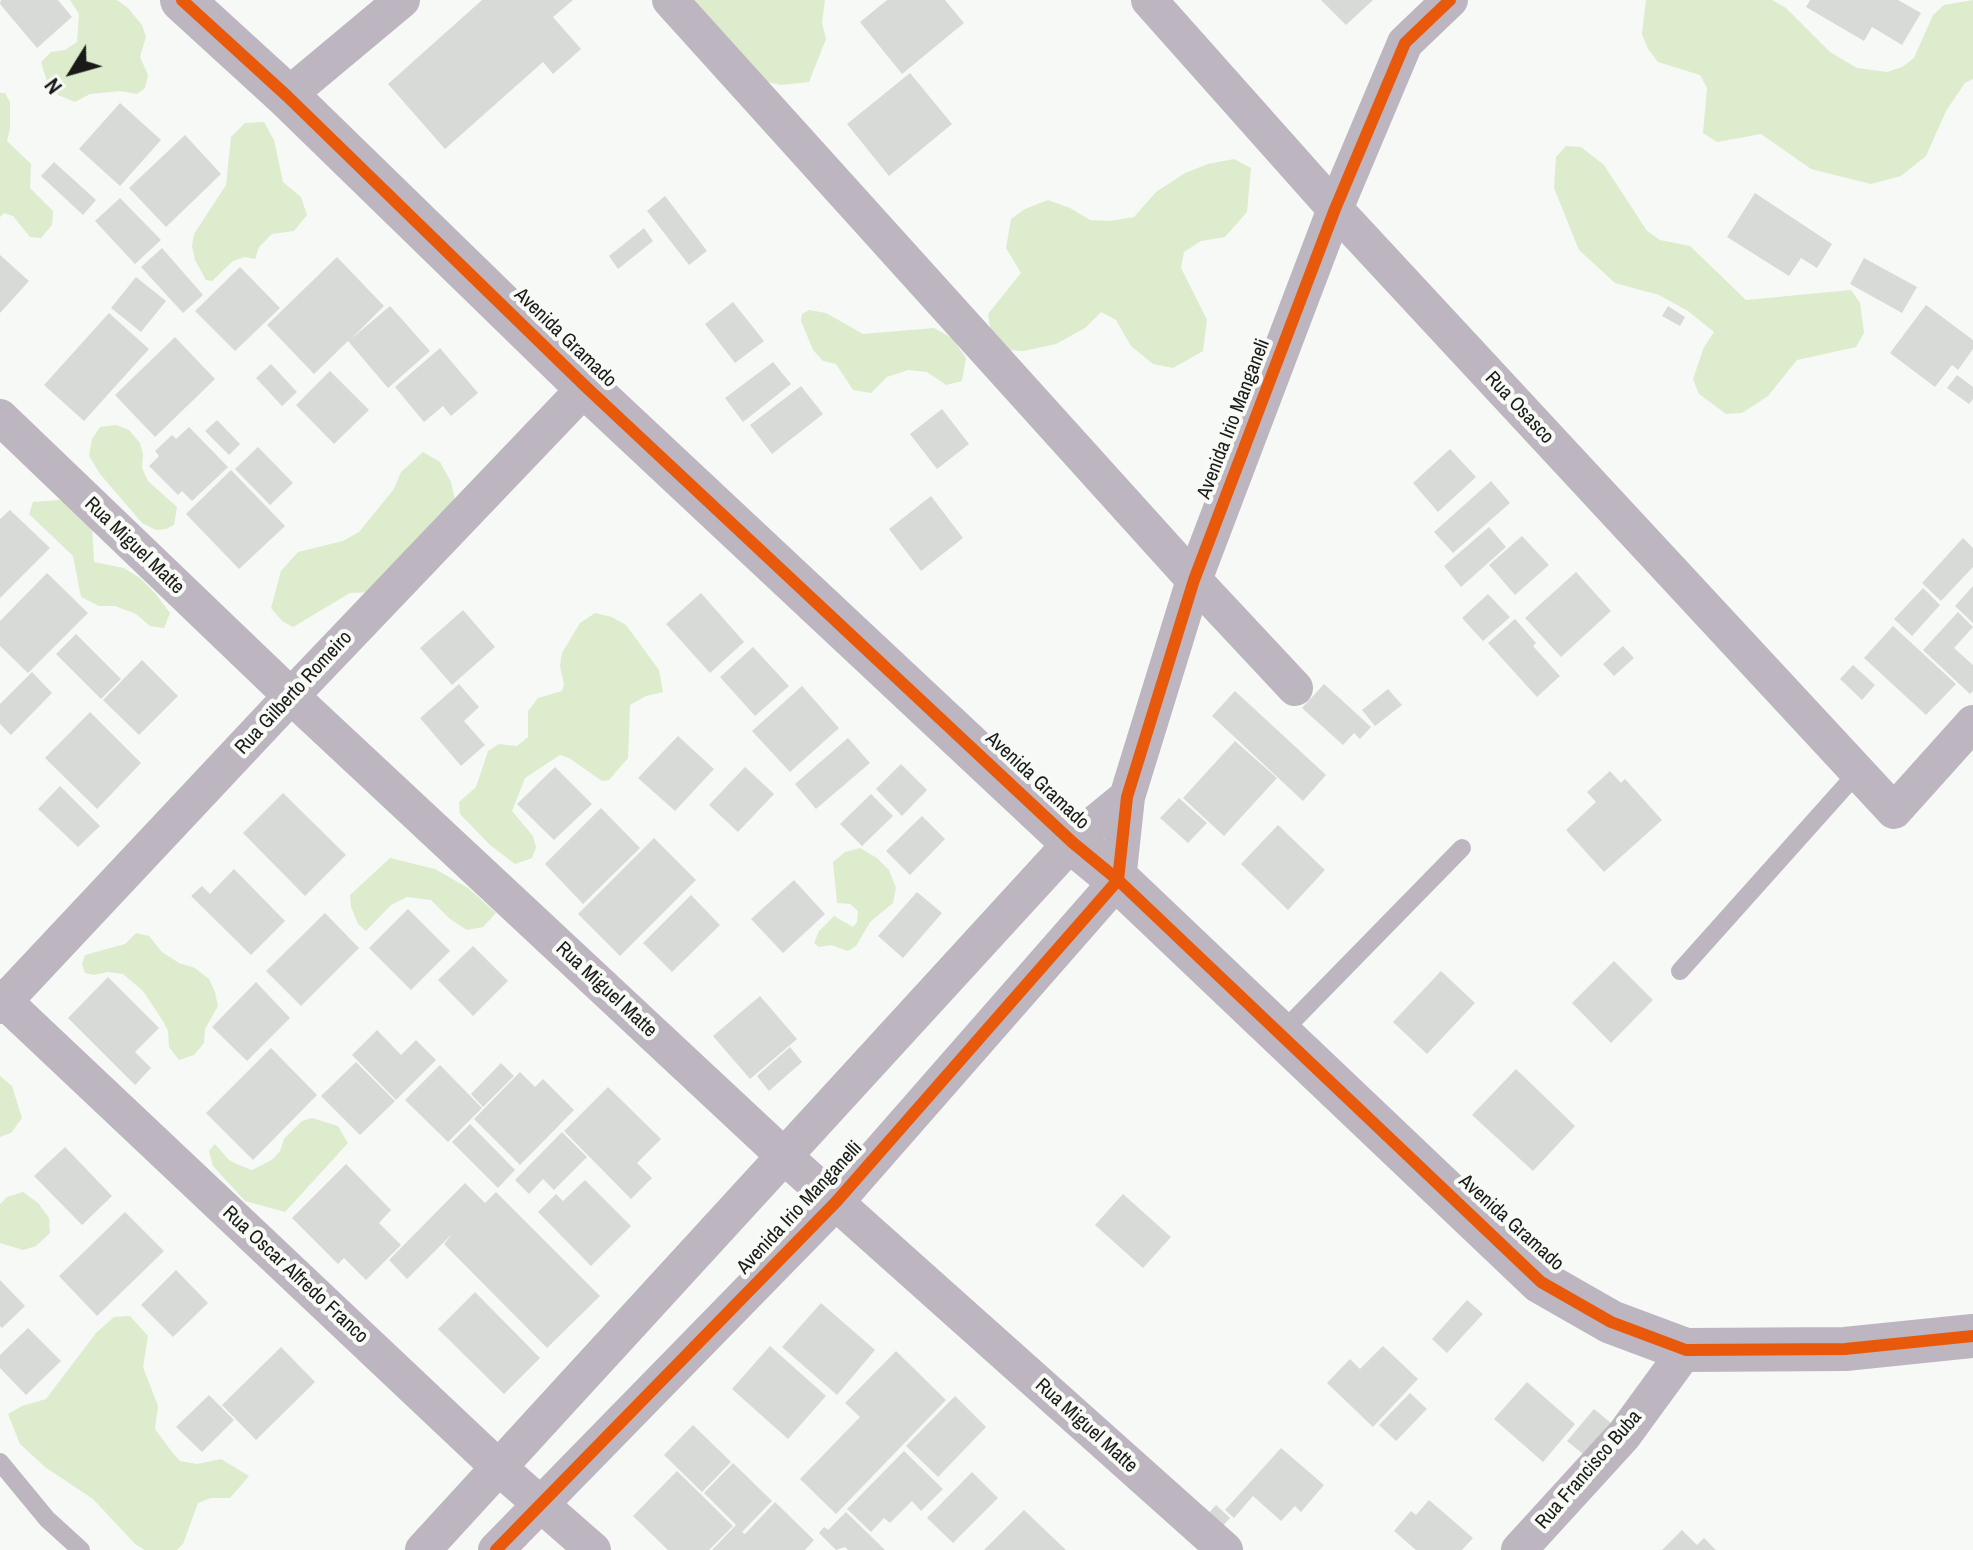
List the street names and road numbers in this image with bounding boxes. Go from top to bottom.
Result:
street label: Avenida Gramado [509,283,621,393]
street label: Avenida Irio Manganeli [1192,336,1276,502]
street label: Rua Osasco [1479,367,1559,449]
street label: Rua Miguel Matte [79,492,189,600]
street label: Rua Gilberto Romeiro [231,626,357,760]
street label: Avenida Gramado [980,727,1094,835]
street label: Rua Miguel Matte [550,937,662,1043]
street label: Avenida Irio Manganelli [732,1137,868,1279]
street label: Avenida Gramado [1454,1170,1568,1276]
street label: Rua Oscar Alfredo Franco [217,1201,373,1349]
street label: Rua Miguel Matte [1030,1374,1142,1478]
street label: Rua Francisco Buba [1531,1406,1647,1534]

